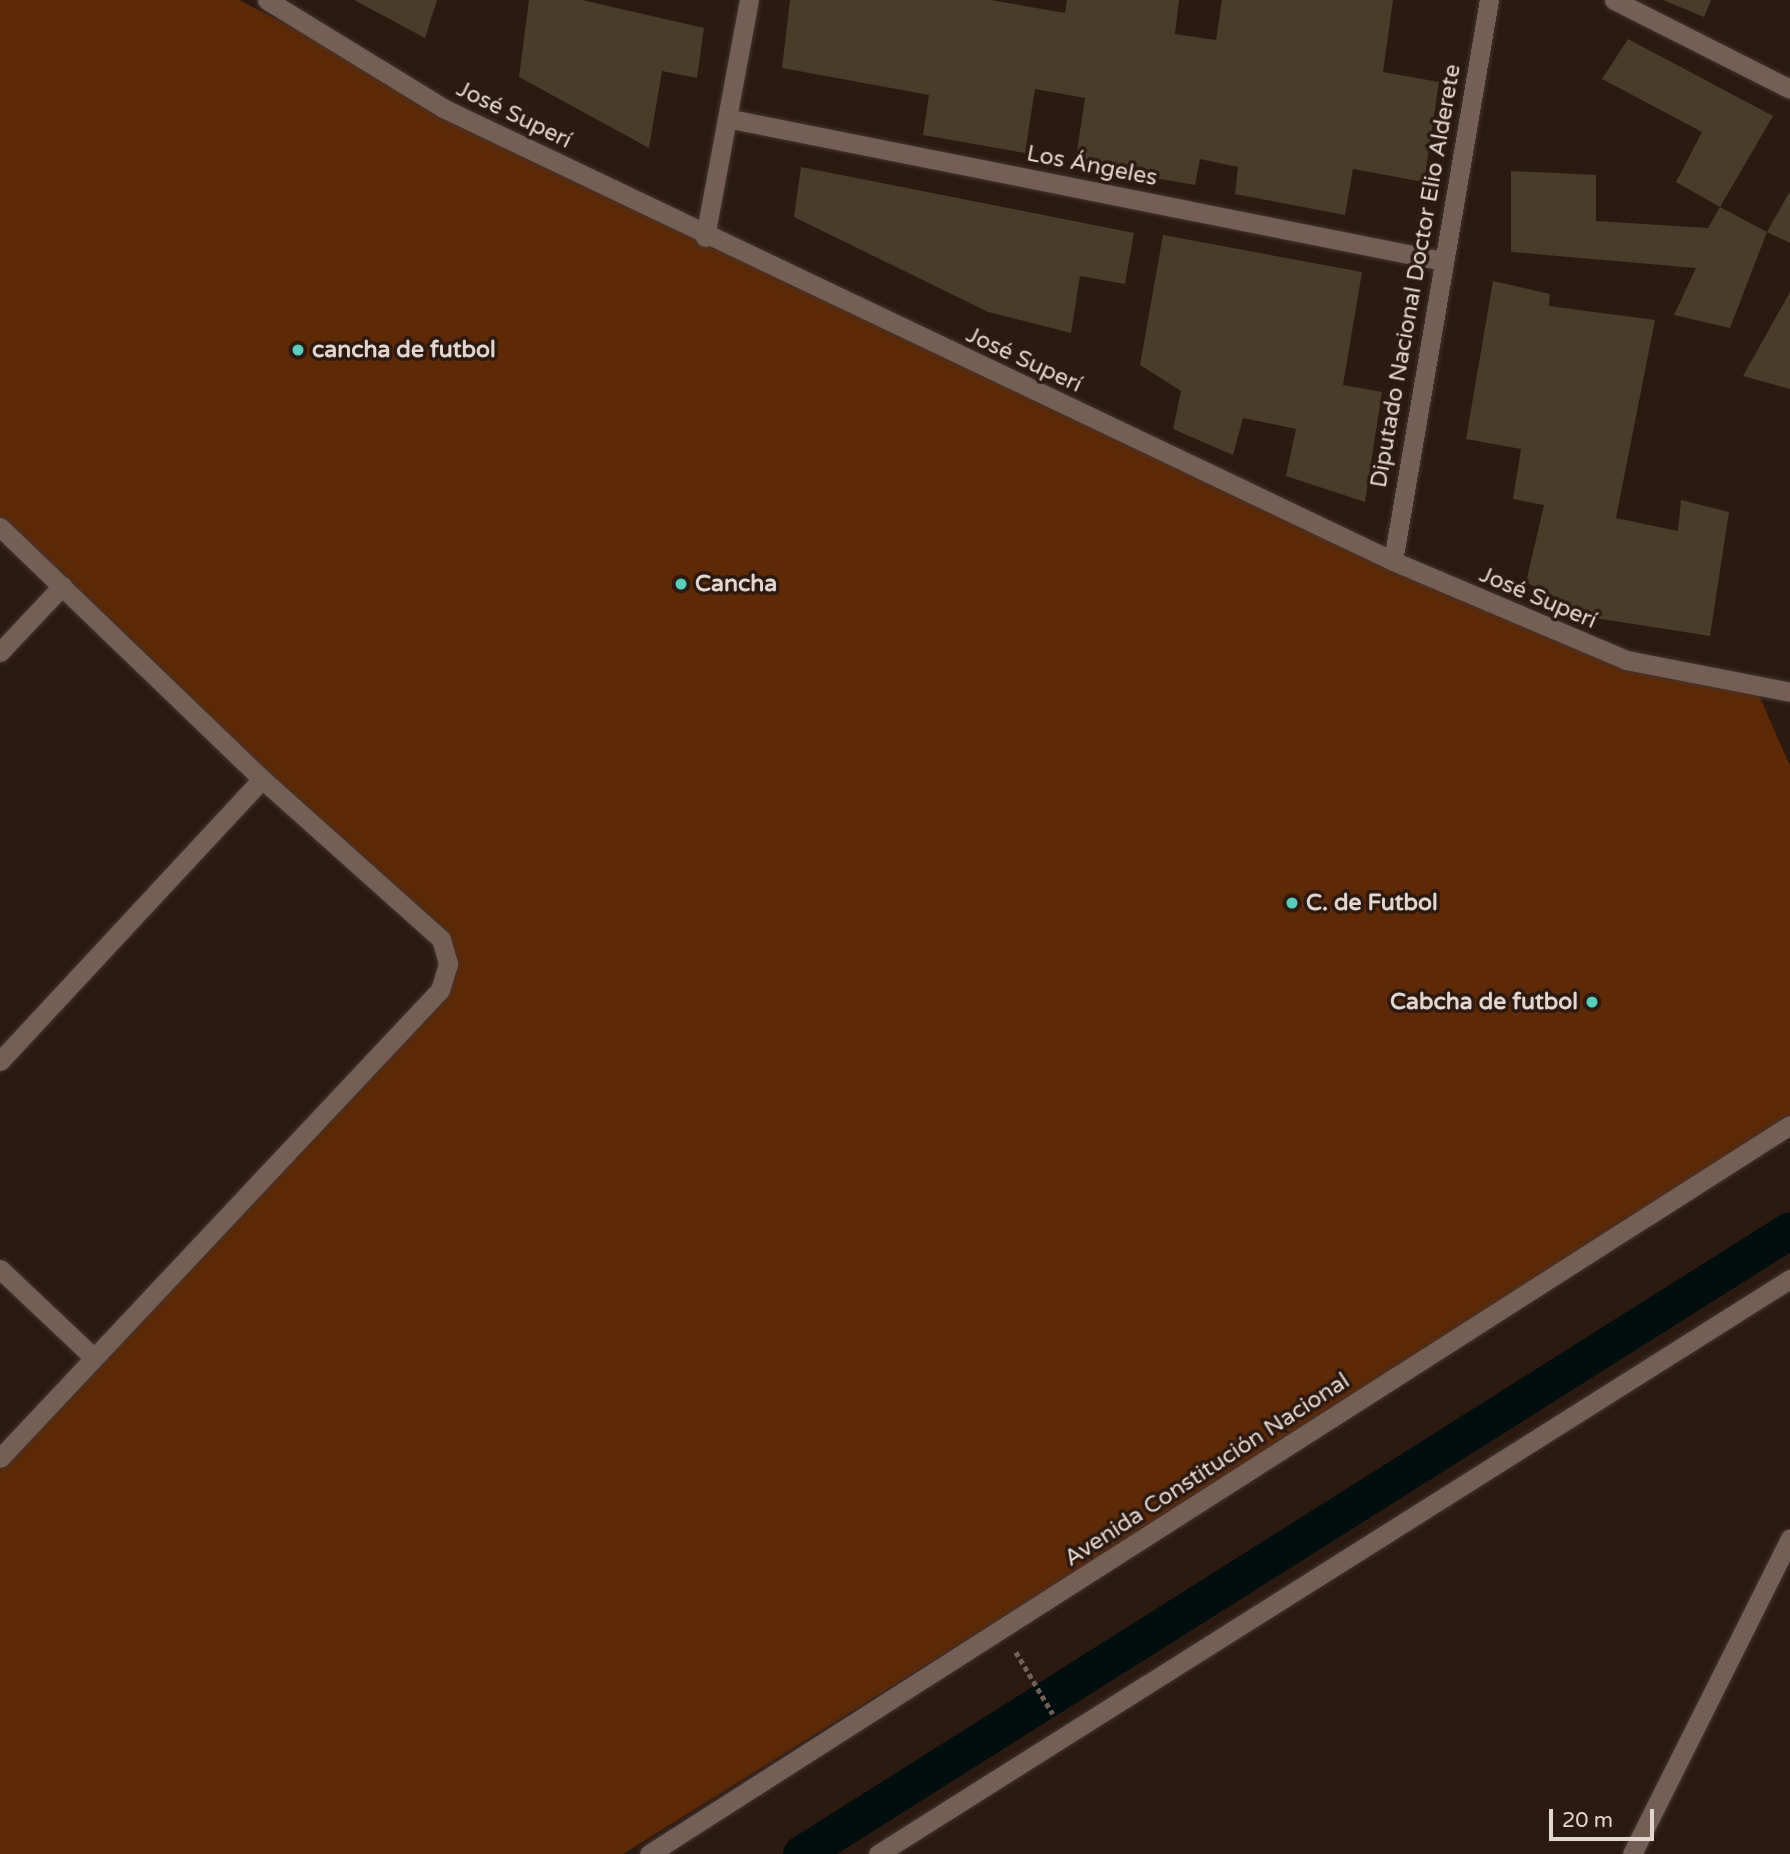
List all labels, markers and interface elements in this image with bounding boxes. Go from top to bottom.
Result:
street label: Diputado Nacional Doctor Elio Alderete [1365,62,1467,490]
street label: José Superí [452,75,576,155]
street label: Los Ángeles [1024,140,1160,192]
street label: José Superí [962,321,1086,399]
place label: cancha de futbol [312,336,496,364]
marker: cancha de futbol [290,342,306,358]
street label: José Superí [1475,561,1601,635]
place label: Cancha [695,570,777,598]
marker: Cancha [673,576,689,592]
place label: C. de Futbol [1306,889,1438,917]
marker: C. de Futbol [1284,895,1300,911]
place label: Cabcha de futbol [1390,988,1578,1016]
marker: Cabcha de futbol [1584,994,1600,1010]
street label: Avenida Constitución Nacional [1059,1367,1355,1573]
scale bar [1552,1794,1657,1838]
text: 20 m [1562,1808,1613,1833]

